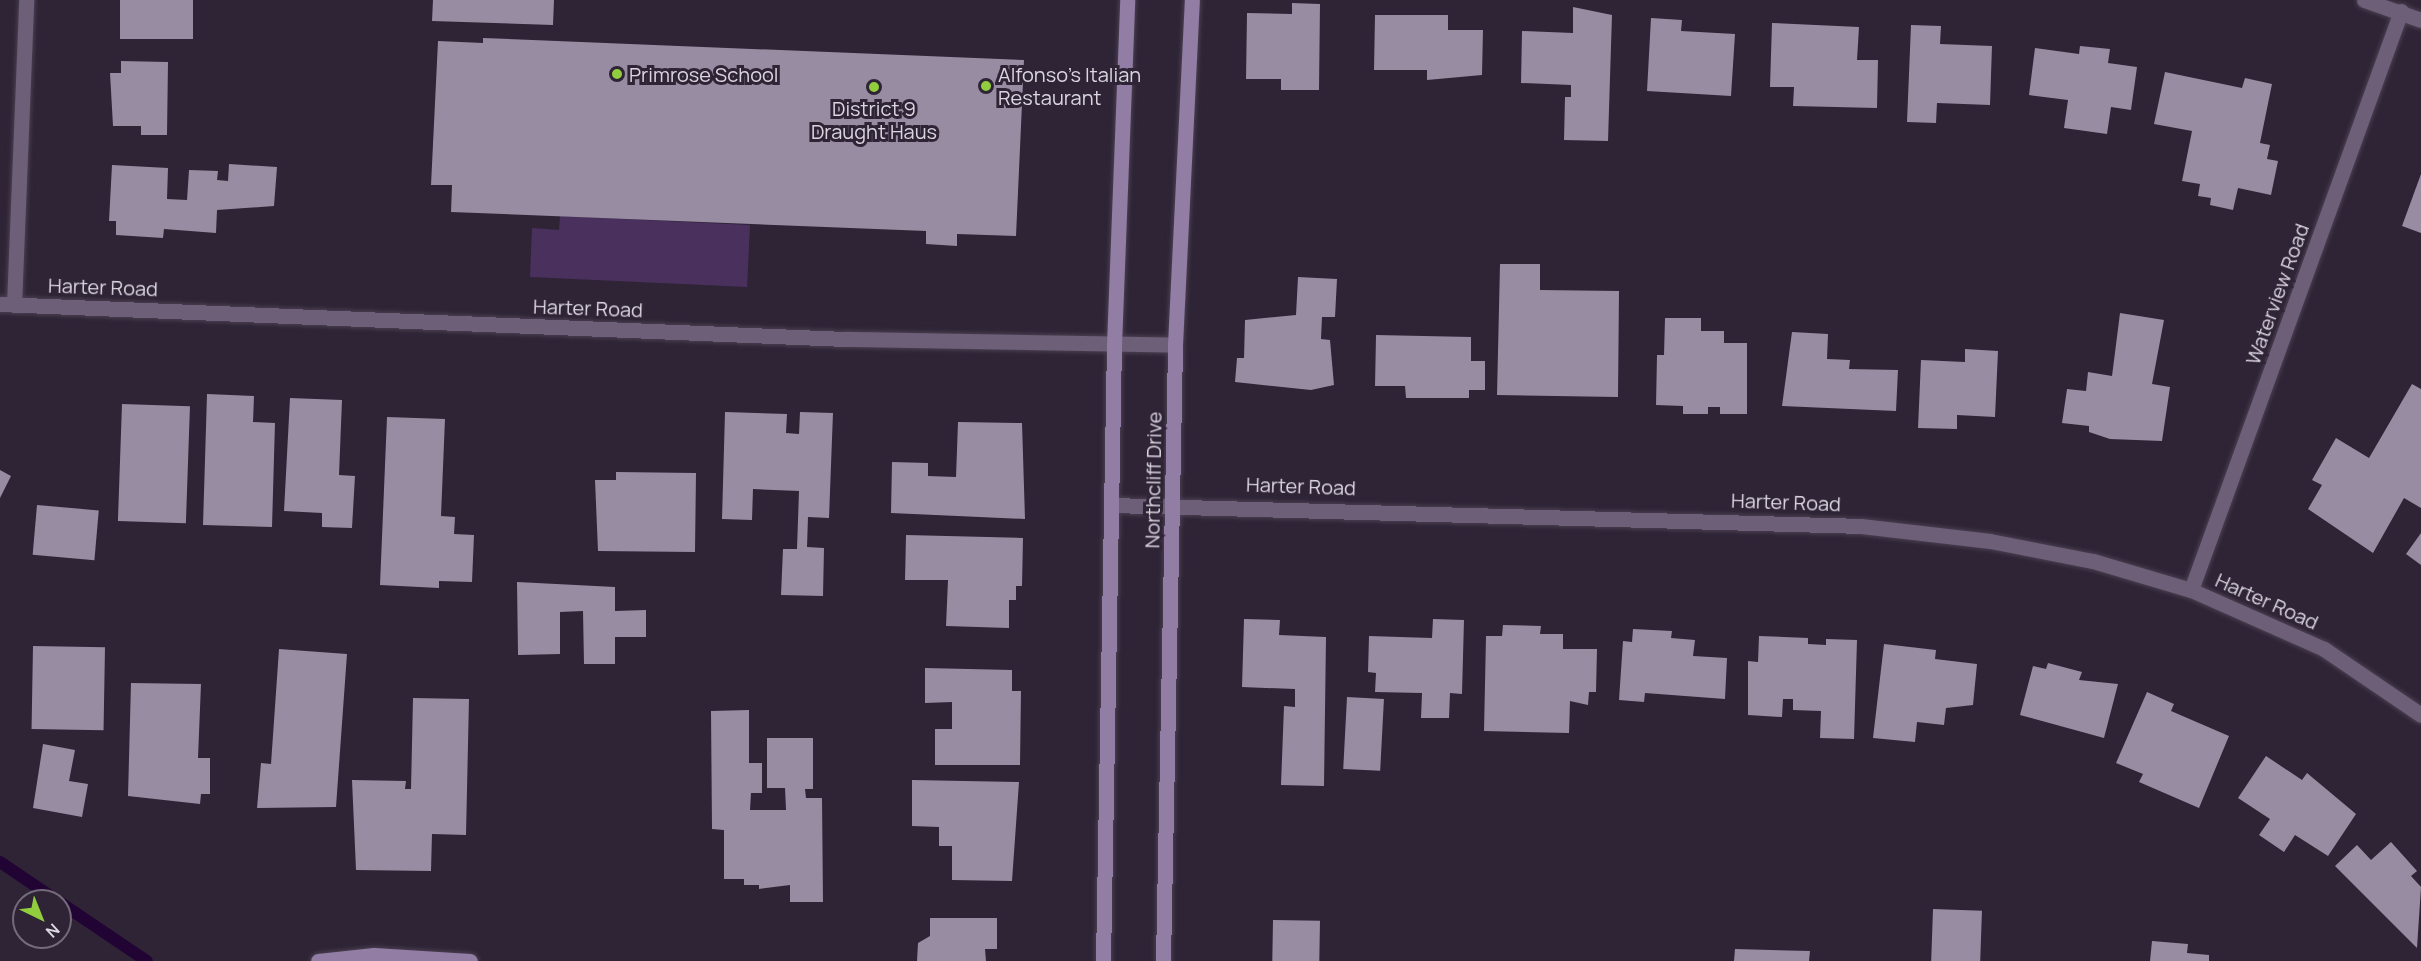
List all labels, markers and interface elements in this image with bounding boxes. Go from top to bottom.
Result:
place label: Primrose School [629,62,778,86]
place label: Alfonso's Italian Restaurant [998,62,1141,109]
marker: Primrose School [610,67,624,81]
marker: Alfonso's Italian Restaurant [979,79,993,93]
marker: District 9 Draught Haus [867,80,881,94]
place label: District 9 Draught Haus [811,96,937,143]
street label: Waterview Road [2240,220,2314,368]
street label: Harter Road [48,273,158,301]
street label: Harter Road [533,294,643,322]
street label: Northcliff Drive [1140,411,1166,549]
street label: Harter Road [1246,472,1356,500]
street label: Harter Road [1731,488,1841,516]
street label: Harter Road [2212,568,2322,634]
north arrow [12,889,72,949]
text: N [41,919,65,943]

